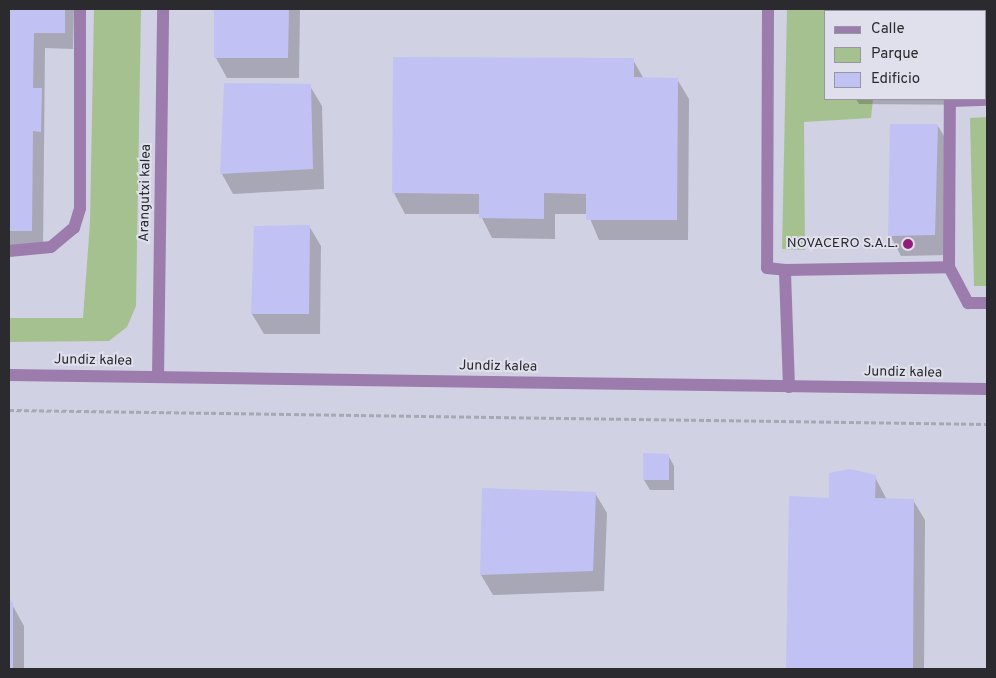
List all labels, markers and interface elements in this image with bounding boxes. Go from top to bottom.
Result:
legend [824,10,986,100]
text: Calle [871,20,905,39]
text: Parque [871,45,919,64]
text: Edificio [871,70,920,89]
street label: Arangutxi kalea [137,144,155,242]
place label: NOVACERO S.A.L. [787,236,898,252]
marker: NOVACERO S.A.L. [902,238,914,250]
street label: Jundiz kalea [54,352,132,370]
street label: Jundiz kalea [459,358,537,376]
street label: Jundiz kalea [864,364,942,382]

